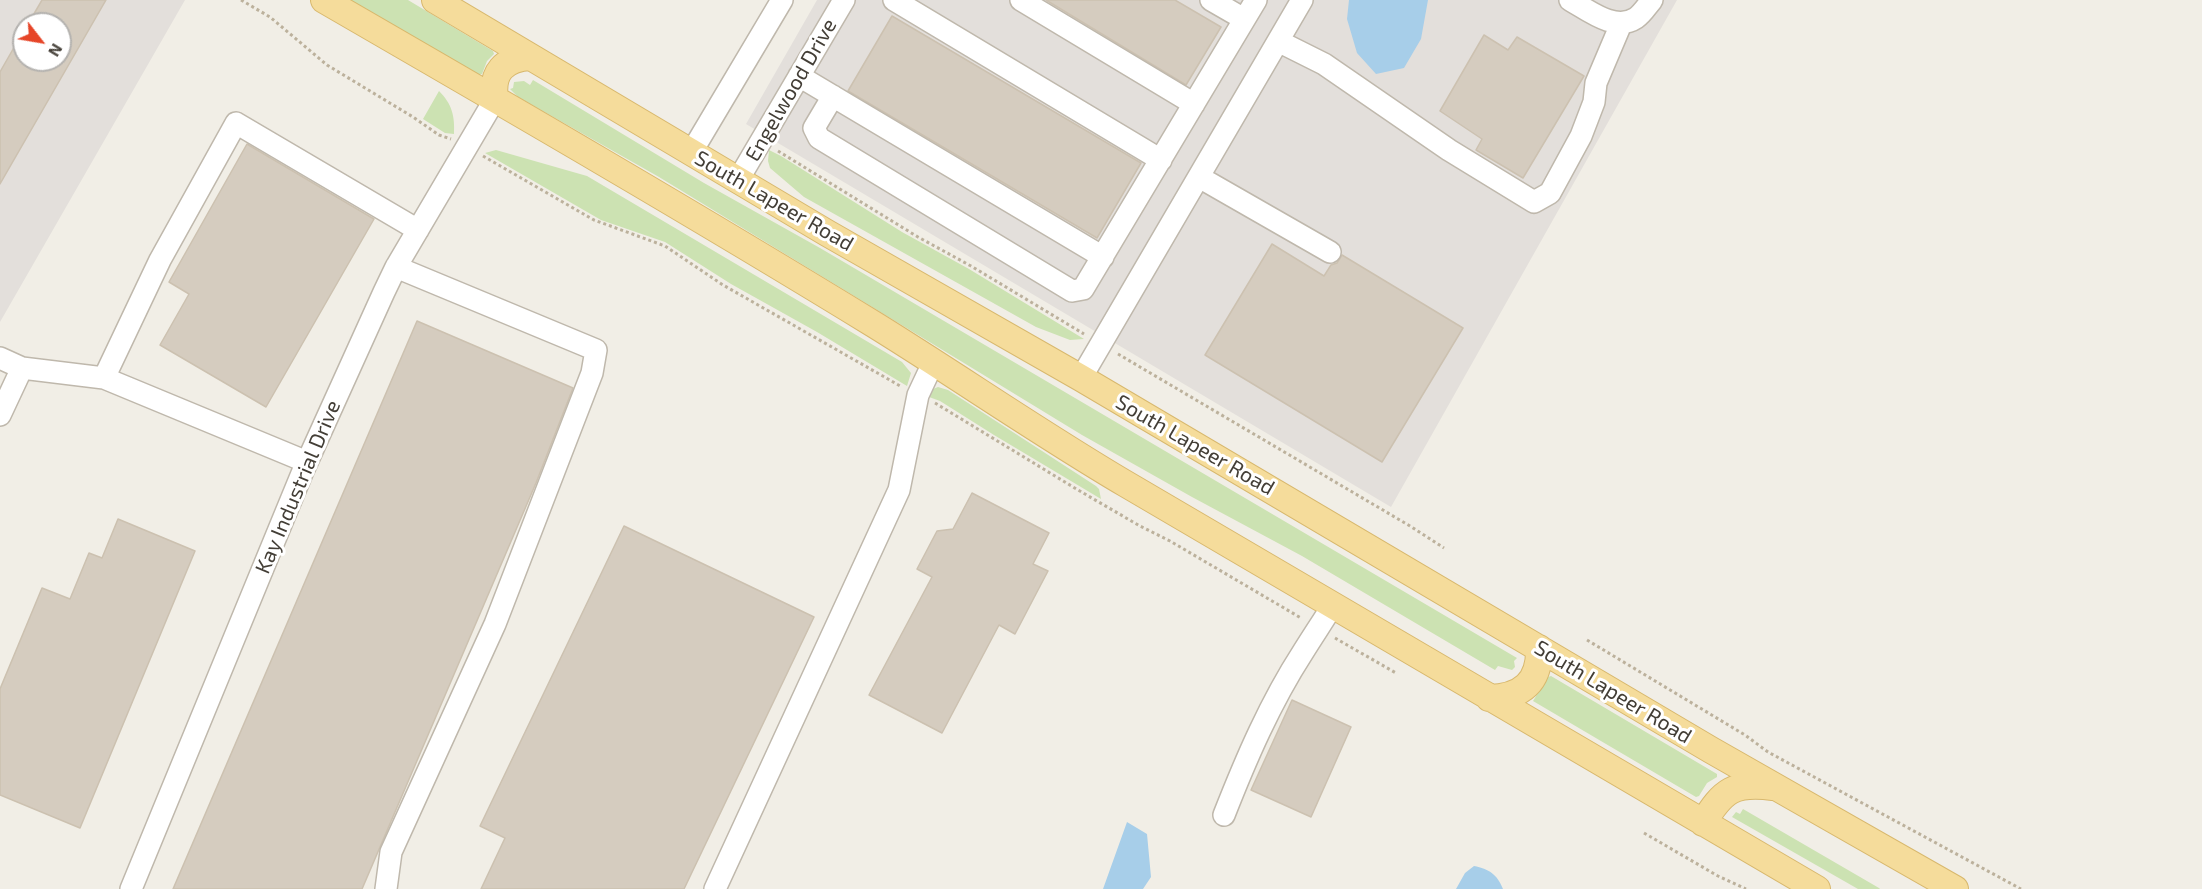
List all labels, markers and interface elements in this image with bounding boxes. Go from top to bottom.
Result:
north arrow [12,12,72,72]
street label: Engelwood Drive [740,14,842,166]
text: N [45,41,67,60]
street label: South Lapeer Road [690,145,858,257]
street label: South Lapeer Road [1111,389,1279,501]
street label: Kay Industrial Drive [250,396,346,578]
street label: South Lapeer Road [1530,635,1696,749]

